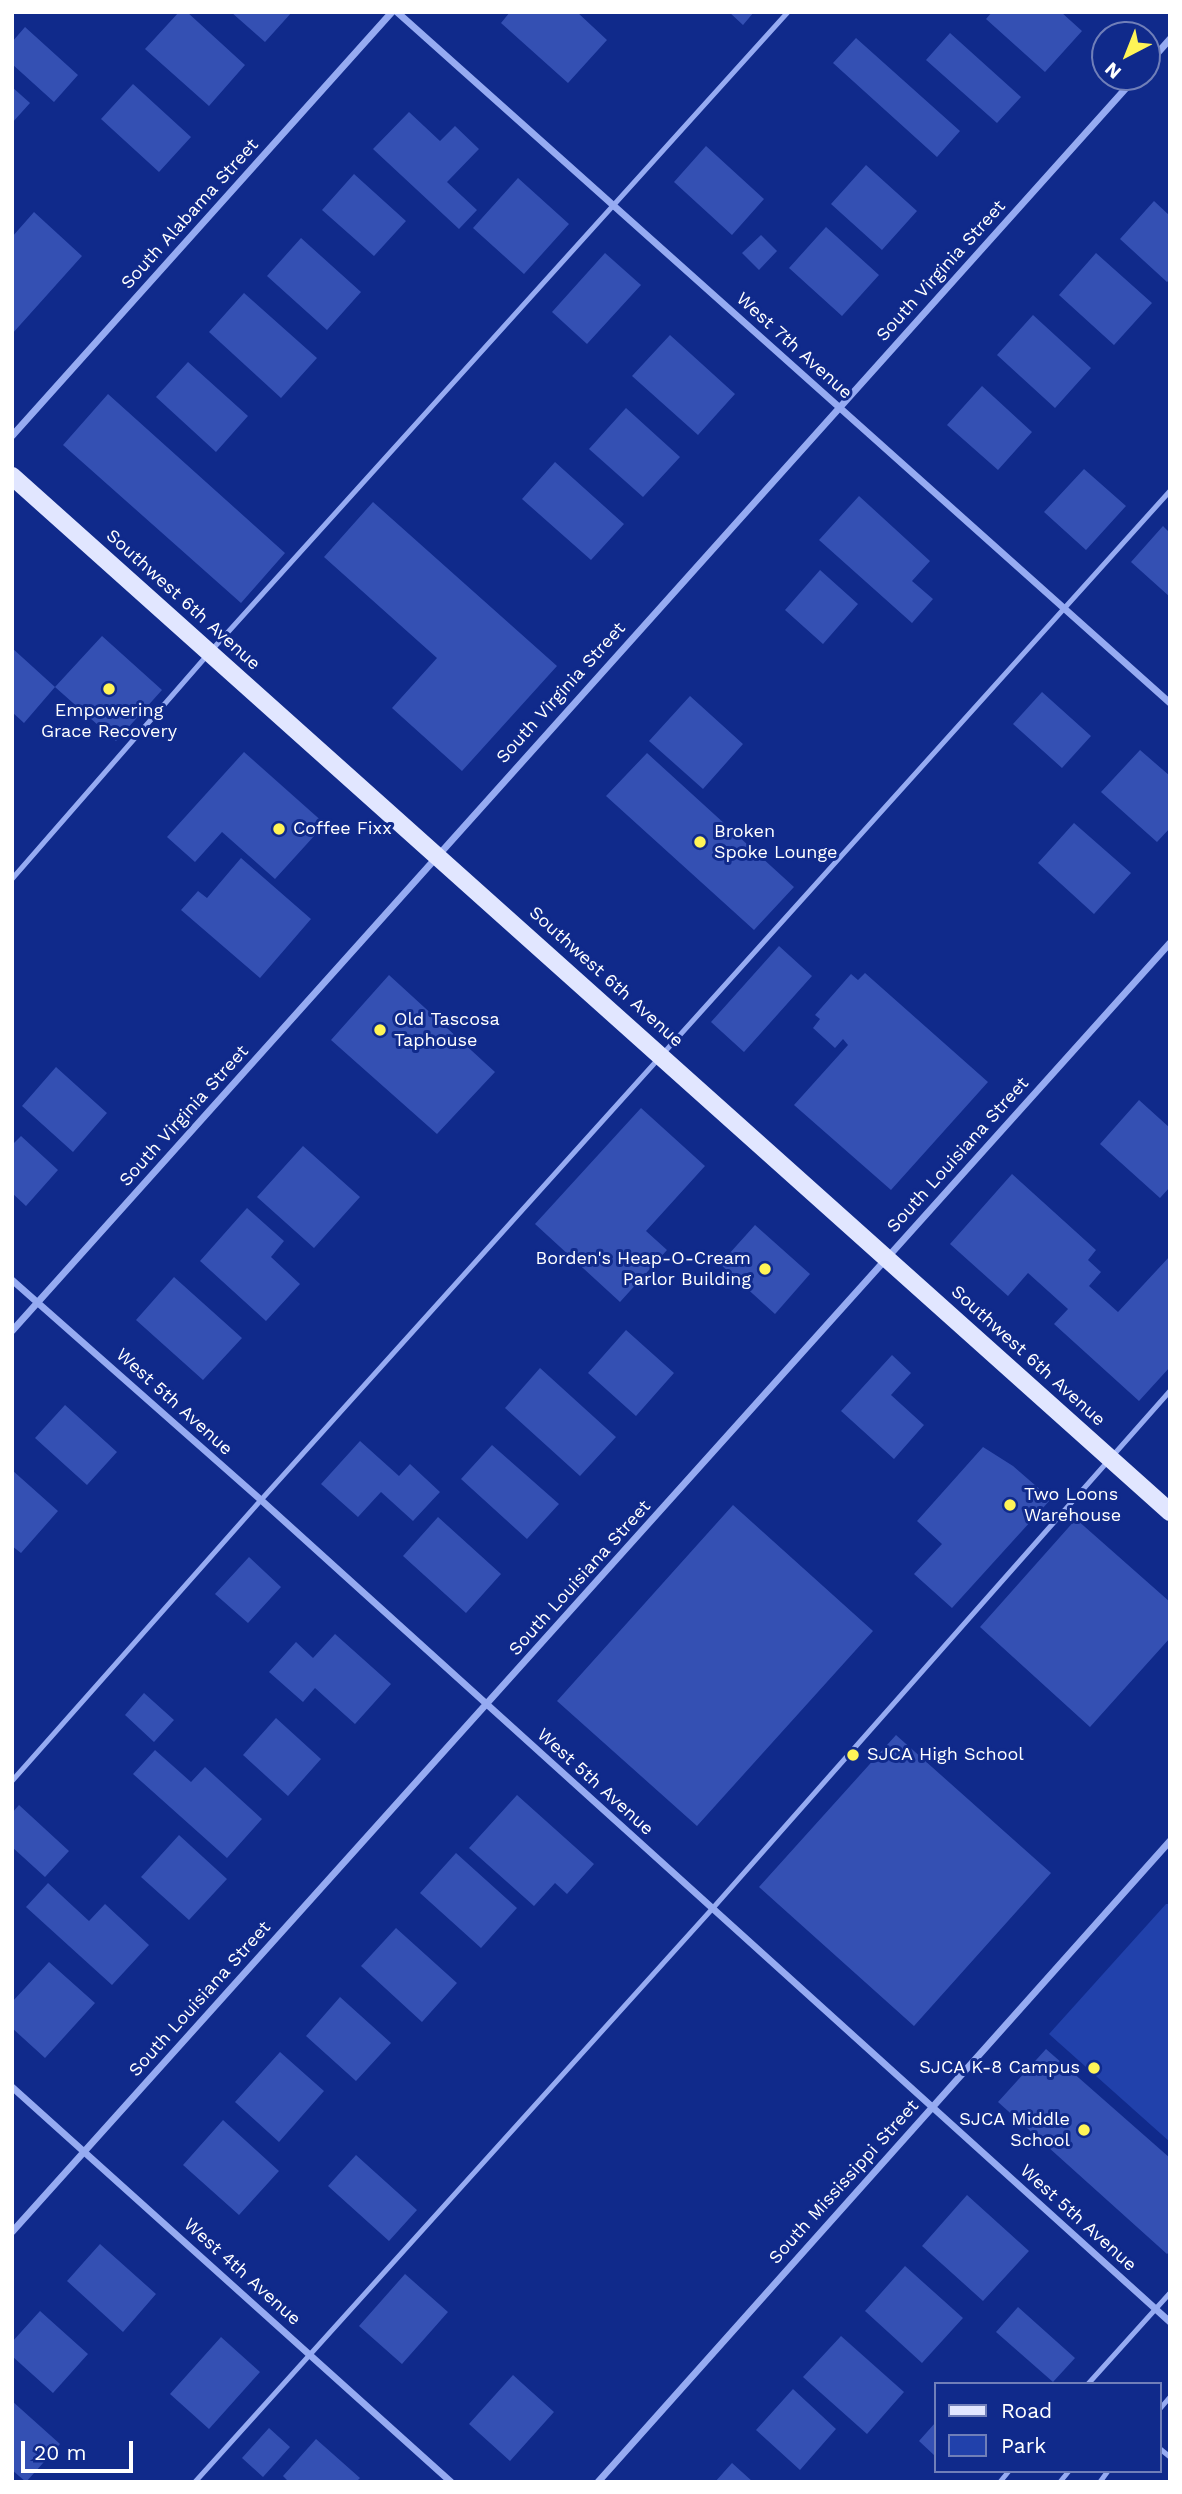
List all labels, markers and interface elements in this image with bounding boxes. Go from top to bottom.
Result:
north arrow [1091,21,1161,91]
text: N [1100,57,1126,84]
street label: South Alabama Street [117,134,263,294]
street label: South Virginia Street [872,196,1010,346]
street label: West 7th Avenue [731,288,857,404]
street label: Southwest 6th Avenue [102,525,264,675]
street label: South Virginia Street [492,618,630,768]
marker: Empowering Grace Recovery [101,681,117,697]
place label: Empowering Grace Recovery [41,700,177,742]
place label: Coffee Fixx [293,818,392,840]
marker: Coffee Fixx [271,821,287,837]
place label: Broken Spoke Lounge [714,821,837,864]
marker: Broken Spoke Lounge [692,834,708,850]
street label: Southwest 6th Avenue [525,902,687,1052]
place label: Old Tascosa Taphouse [394,1009,500,1052]
marker: Old Tascosa Taphouse [372,1022,388,1038]
street label: South Virginia Street [115,1041,253,1191]
street label: South Louisiana Street [883,1073,1033,1237]
place label: Borden's Heap-O-Cream Parlor Building [536,1248,751,1290]
marker: Borden's Heap-O-Cream Parlor Building [757,1261,773,1277]
street label: Southwest 6th Avenue [947,1281,1109,1431]
street label: West 5th Avenue [111,1344,237,1460]
place label: Two Loons Warehouse [1024,1484,1121,1526]
street label: South Louisiana Street [505,1496,655,1660]
marker: Two Loons Warehouse [1002,1497,1018,1513]
street label: West 5th Avenue [532,1724,658,1840]
place label: SJCA High School [867,1744,1024,1766]
marker: SJCA High School [845,1747,861,1763]
street label: South Louisiana Street [125,1917,275,2081]
place label: SJCA K-8 Campus [919,2057,1080,2079]
marker: SJCA K-8 Campus [1086,2060,1102,2076]
street label: South Mississippi Street [765,2095,923,2269]
place label: SJCA Middle School [959,2109,1070,2152]
marker: SJCA Middle School [1076,2122,1092,2138]
street label: West 5th Avenue [1015,2160,1141,2276]
street label: West 4th Avenue [179,2214,305,2330]
legend [934,2382,1161,2473]
text: Road [1001,2398,1052,2423]
scale bar [24,2428,136,2472]
text: Park [1001,2433,1046,2458]
text: 20 m [34,2440,86,2465]

